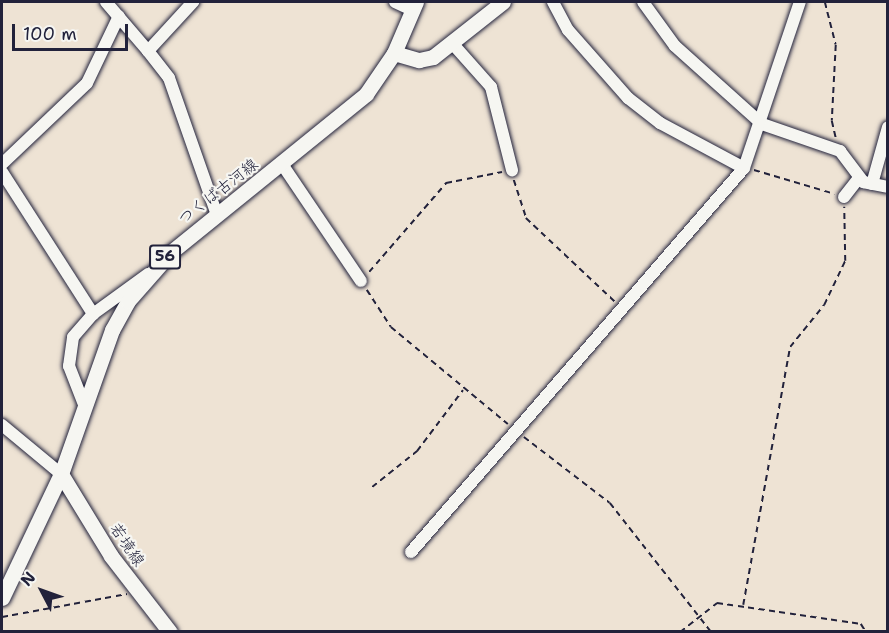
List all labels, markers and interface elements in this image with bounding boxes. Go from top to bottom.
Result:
scale bar [15,12,130,50]
text: 100 m [23,22,77,46]
street label: つくば古河線 [174,155,262,229]
road number: 56 [148,245,182,269]
street label: 若境線 [106,520,148,570]
north arrow [12,561,72,621]
text: N [16,567,40,591]

